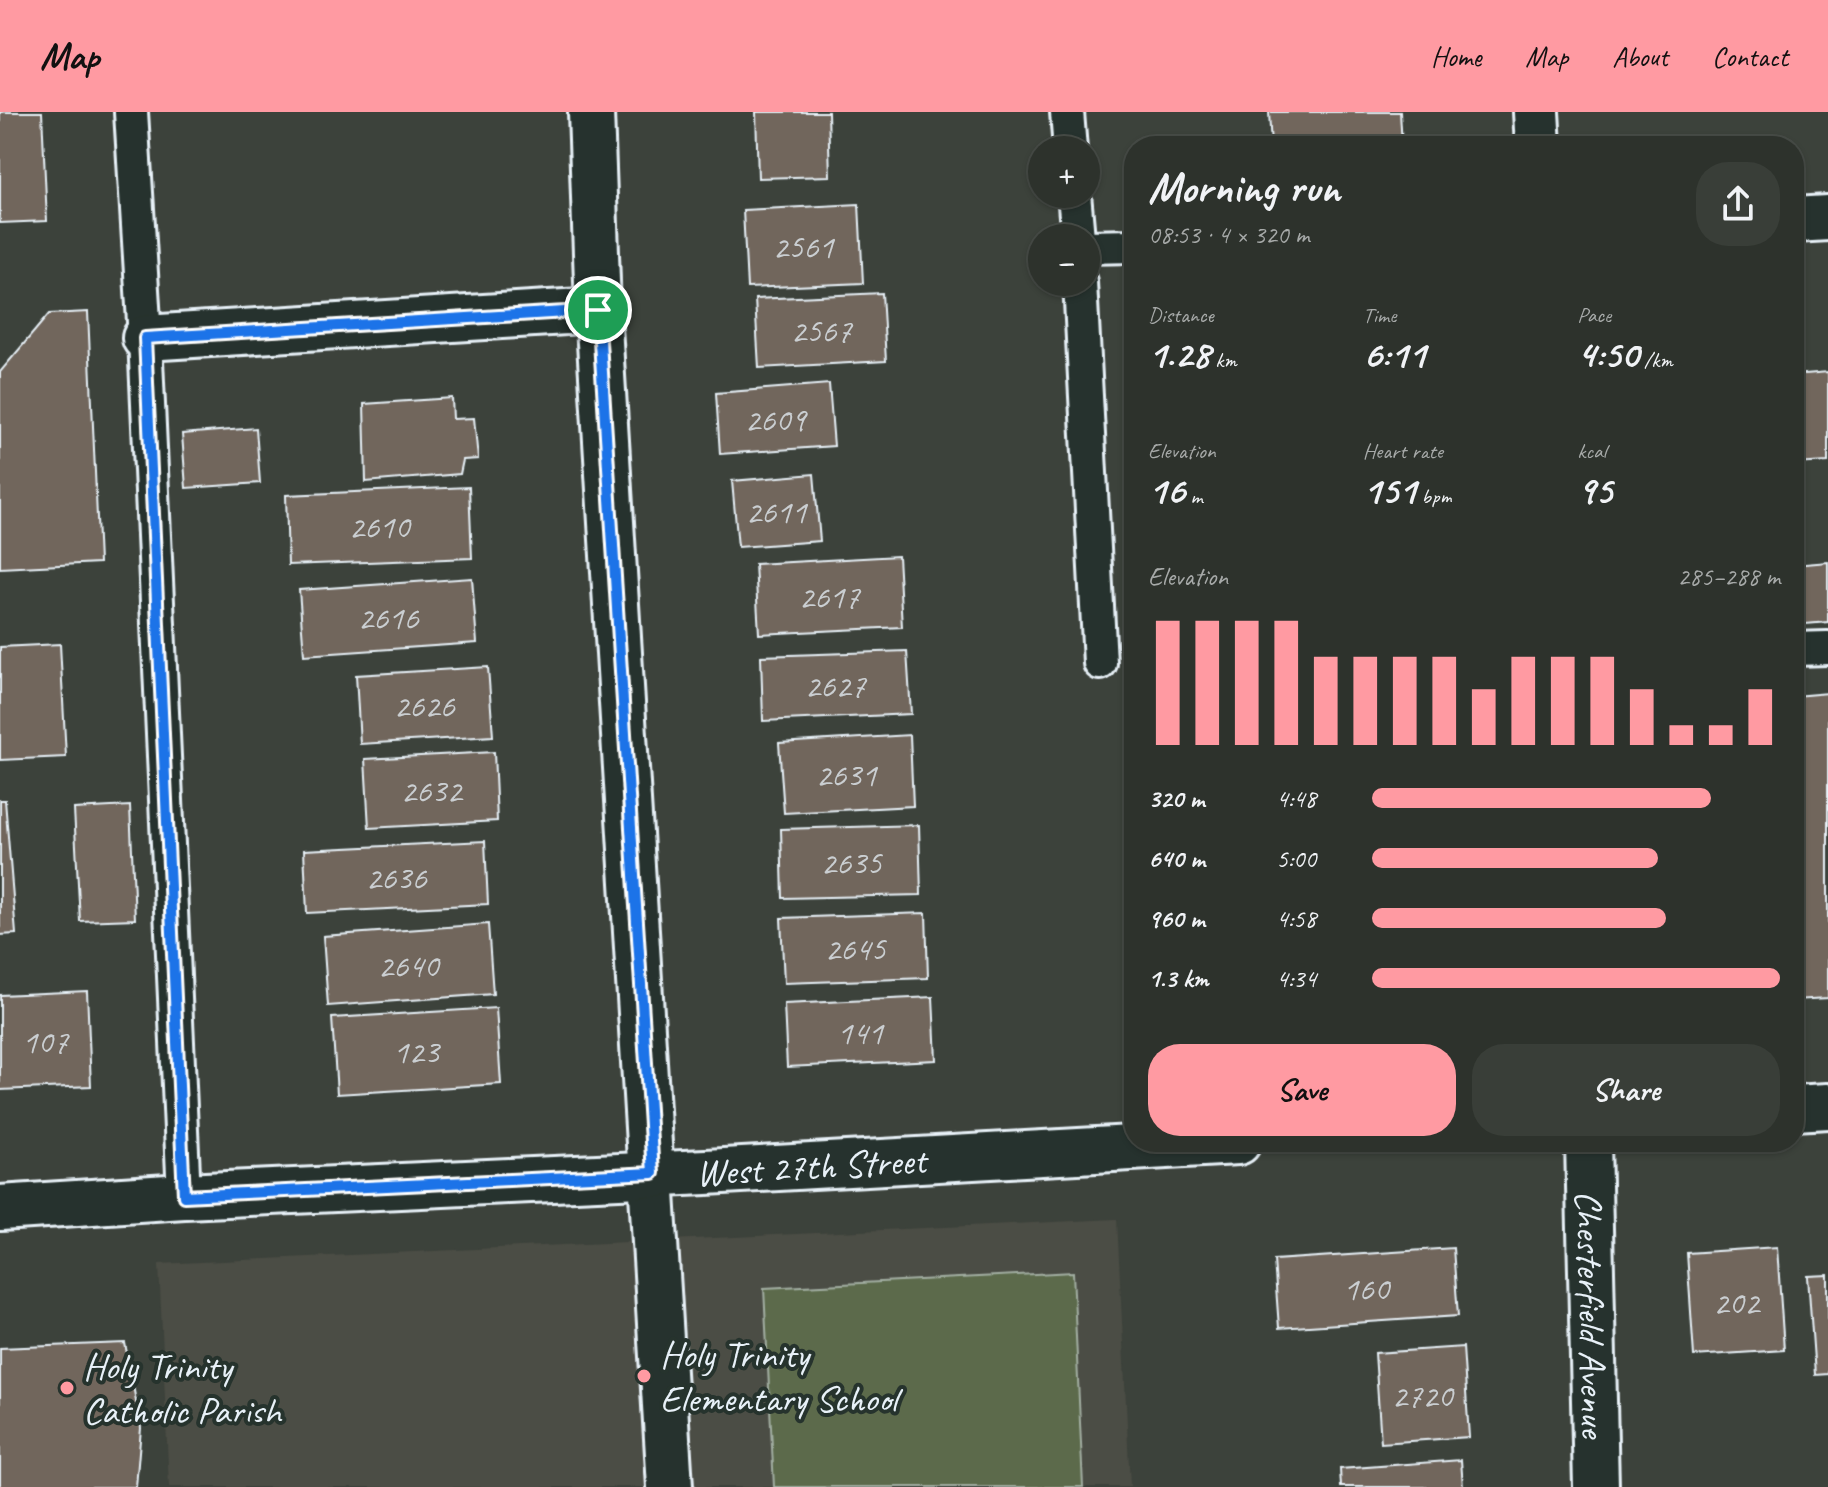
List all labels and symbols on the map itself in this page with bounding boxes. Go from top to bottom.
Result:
house number: 2561 [772,225,835,268]
pin [564,276,632,344]
house number: 2567 [790,309,853,352]
house number: 2609 [744,398,808,441]
house number: 2611 [745,490,808,533]
house number: 2610 [348,505,412,548]
house number: 2617 [798,575,861,618]
house number: 2616 [357,596,420,639]
house number: 2627 [804,664,867,707]
house number: 2626 [393,684,456,727]
house number: 2631 [815,753,878,796]
house number: 2632 [400,769,464,812]
house number: 2635 [820,841,883,884]
house number: 2636 [365,856,428,899]
house number: 2645 [824,927,887,970]
house number: 2640 [377,944,441,987]
house number: 141 [837,1011,885,1054]
house number: 107 [22,1020,70,1063]
house number: 123 [393,1030,442,1073]
street label: West 27th Street [695,1136,931,1196]
street label: Chesterfield Avenue [1566,1190,1618,1441]
house number: 160 [1343,1267,1392,1310]
house number: 202 [1713,1281,1762,1324]
place label: Holy Trinity Elementary School [660,1331,904,1422]
place label: Holy Trinity Catholic Parish [83,1343,283,1434]
marker: Holy Trinity Elementary School [635,1367,653,1385]
house number: 2720 [1391,1374,1455,1417]
marker: Holy Trinity Catholic Parish [58,1379,76,1397]

